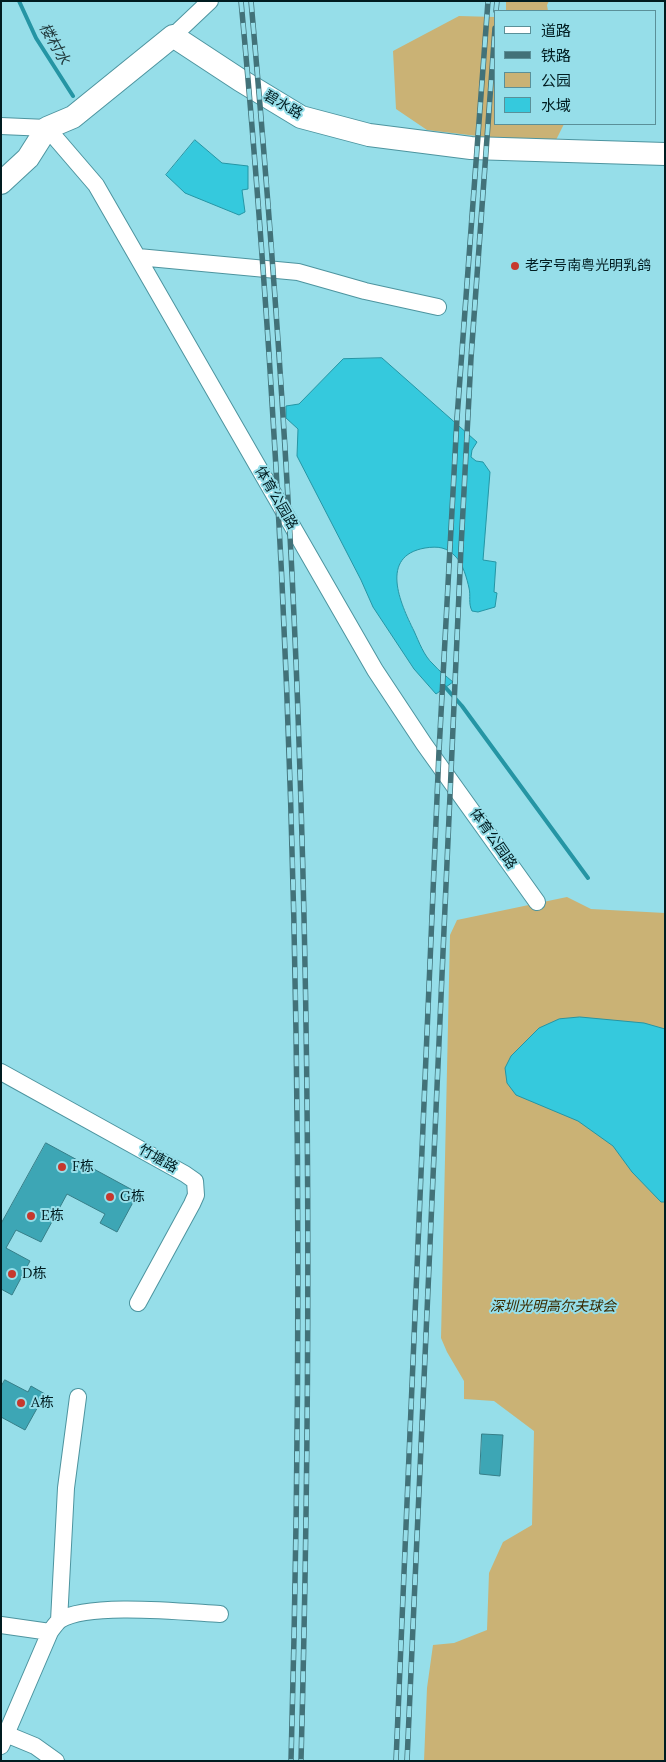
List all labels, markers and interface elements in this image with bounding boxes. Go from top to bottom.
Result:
legend [493,10,656,125]
water label: 楼村水 [35,20,73,68]
text: 道路 [541,21,571,40]
text: 铁路 [541,46,571,65]
text: 公园 [541,71,571,90]
street label: 碧水路 [261,87,305,123]
text: 水域 [541,96,571,115]
place label: 老字号南粤光明乳鸽 [525,258,651,274]
marker: 老字号南粤光明乳鸽 [509,260,521,272]
street label: 体育公园路 [251,463,301,533]
street label: 体育公园路 [466,806,520,872]
street label: 竹塘路 [136,1141,180,1177]
place label: F栋 [72,1159,94,1175]
marker: F栋 [56,1161,68,1173]
place label: G栋 [120,1189,145,1205]
marker: G栋 [104,1191,116,1203]
place label: E栋 [41,1208,64,1224]
marker: E栋 [25,1210,37,1222]
place label: D栋 [22,1266,46,1282]
marker: D栋 [6,1268,18,1280]
park label: 深圳光明高尔夫球会 [490,1299,616,1315]
place label: A栋 [31,1395,54,1411]
marker: A栋 [15,1397,27,1409]

